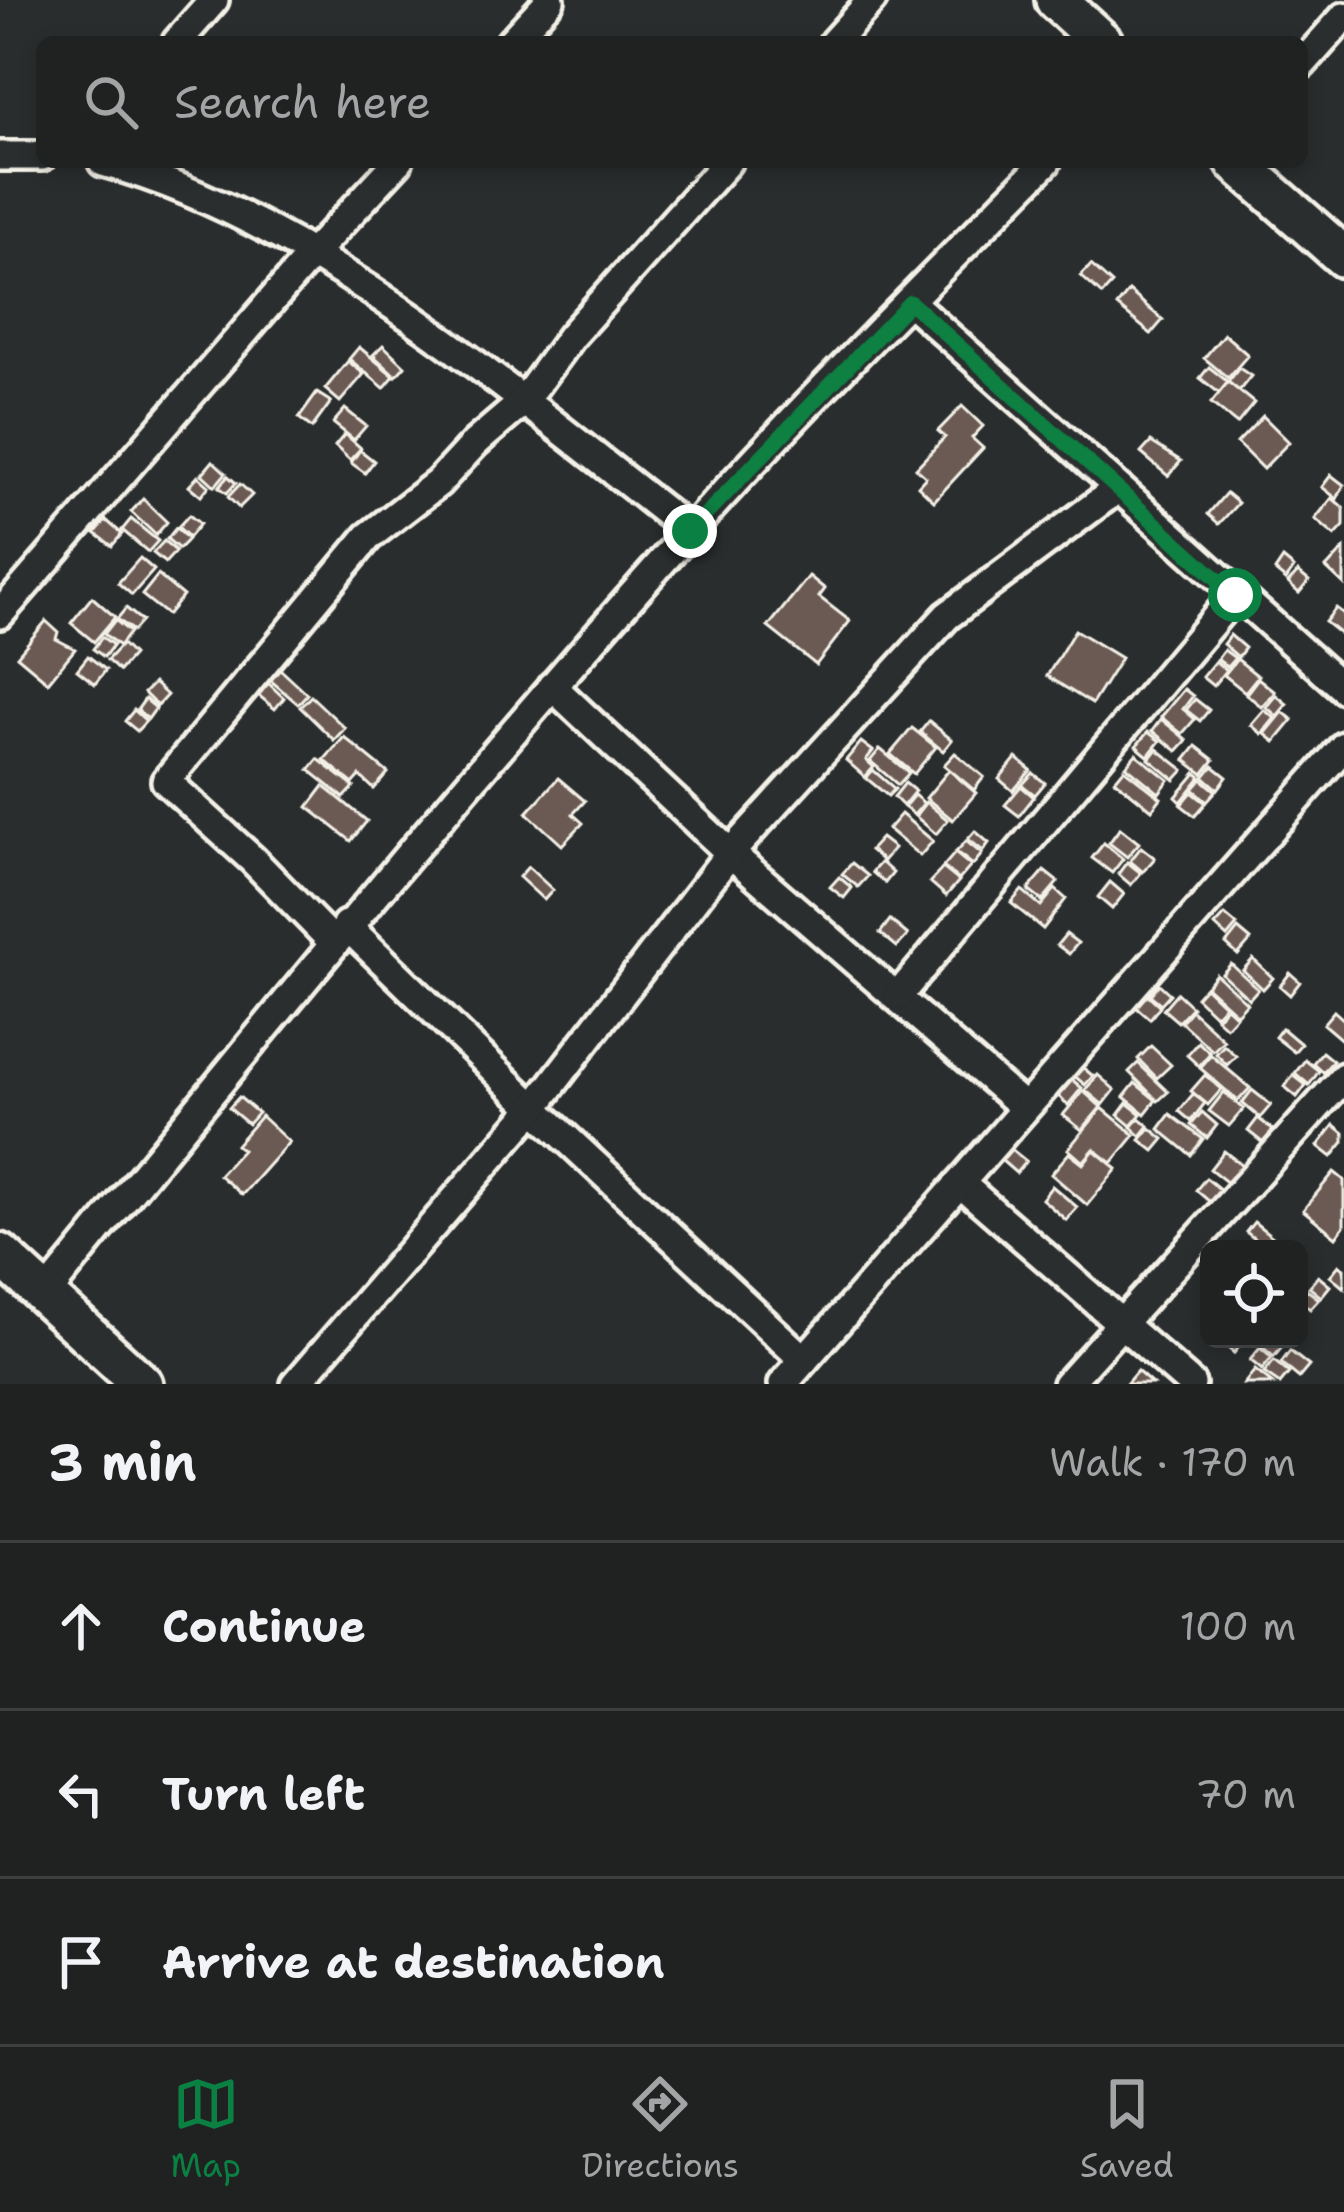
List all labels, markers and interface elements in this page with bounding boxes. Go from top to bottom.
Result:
search box [36,36,1308,168]
icon: search [78,69,144,135]
text: Search here [174,72,431,132]
route end [663,504,717,558]
route start [1208,568,1262,622]
map controls [1200,1240,1308,1348]
button: locate [1200,1240,1308,1348]
text: 3 min [48,1428,197,1496]
text: Walk · 170 m [1049,1436,1296,1488]
icon: ahead [48,1593,114,1659]
text: Continue [162,1596,366,1656]
text: 100 m [1180,1600,1296,1652]
icon: left [48,1761,114,1827]
text: Turn left [162,1764,365,1824]
text: 70 m [1195,1768,1296,1820]
icon: arrive [48,1929,114,1995]
text: Arrive at destination [162,1932,665,1992]
tab: Map [170,2071,241,2188]
tab: Directions [582,2071,739,2188]
tab: Saved [1080,2071,1174,2188]

